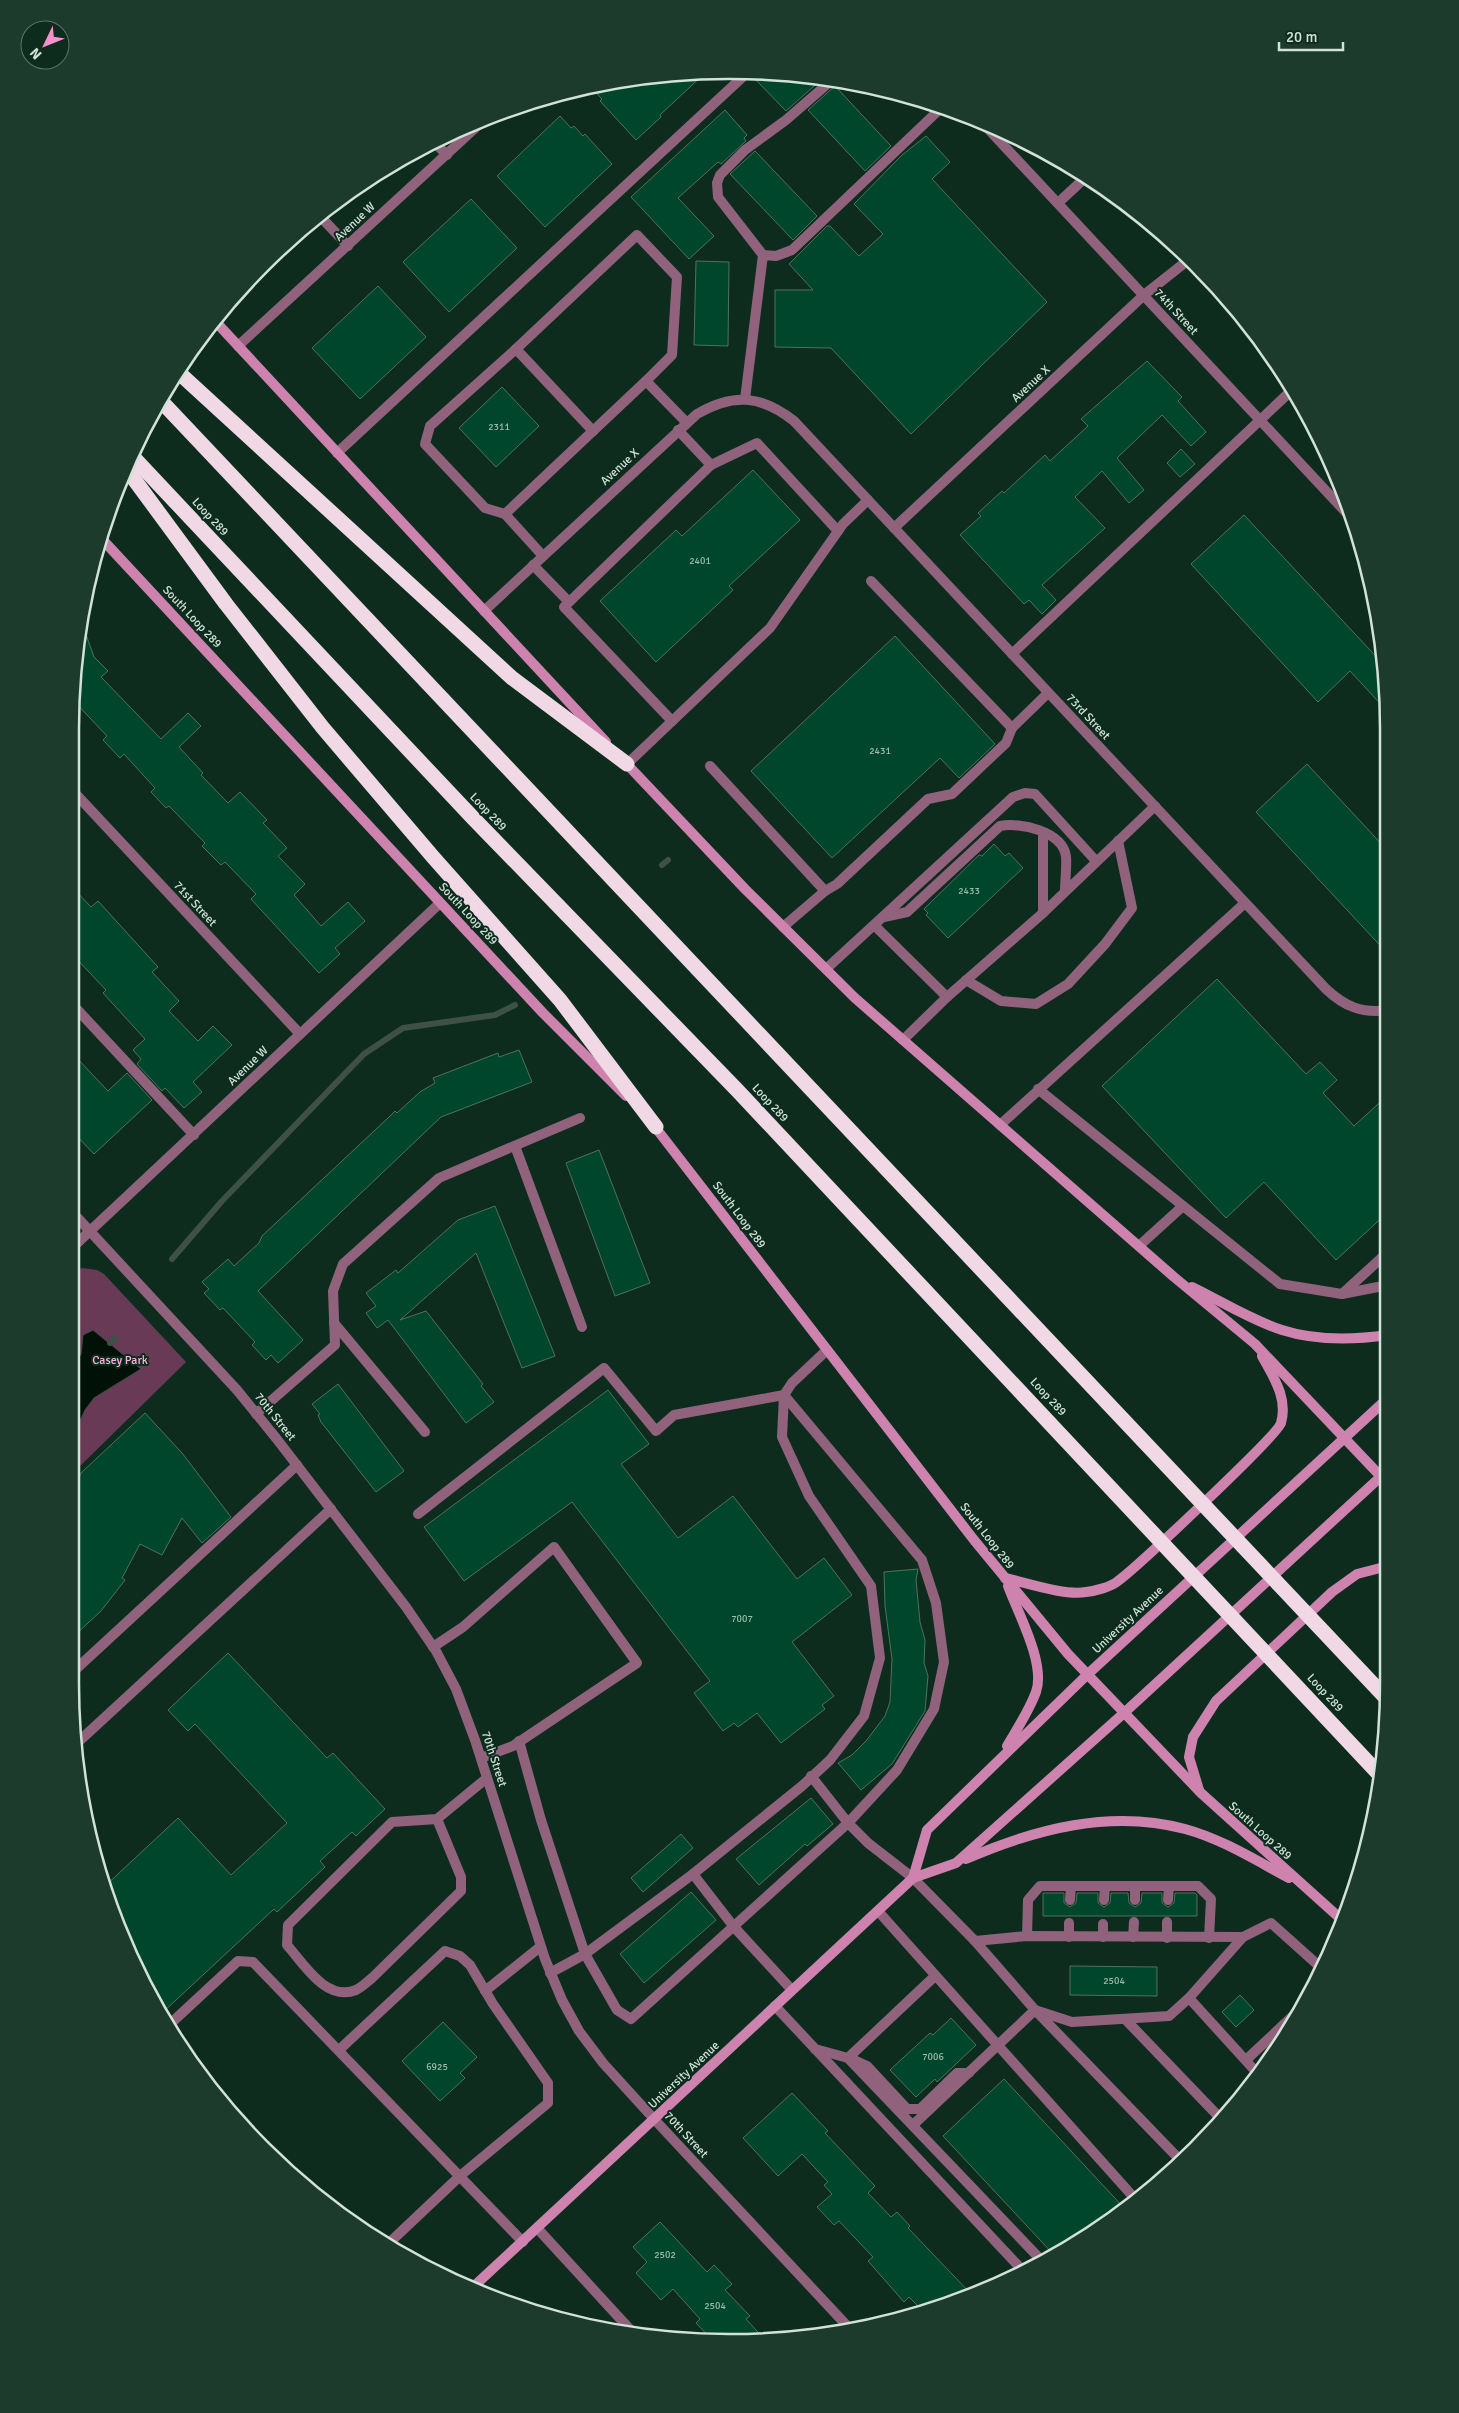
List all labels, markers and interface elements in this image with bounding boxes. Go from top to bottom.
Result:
north arrow [20,20,70,70]
scale bar [1279,20,1343,52]
text: 20 m [1286,28,1317,46]
text: N [26,44,45,63]
street label: Avenue W [331,199,379,245]
street label: 74th Street [1151,286,1201,338]
street label: Avenue X [1009,362,1053,406]
house number: 2311 [488,421,510,433]
street label: Avenue X [598,445,642,489]
street label: Loop 289 [189,495,231,539]
house number: 2401 [689,555,711,567]
street label: South Loop 289 [159,583,225,651]
street label: 73rd Street [1063,691,1113,743]
house number: 2431 [869,745,891,757]
street label: Loop 289 [466,790,510,834]
street label: 71st Street [170,878,220,930]
street label: South Loop 289 [435,880,501,948]
house number: 2433 [958,885,980,897]
street label: Avenue W [225,1043,271,1089]
street label: Loop 289 [749,1081,791,1125]
street label: South Loop 289 [709,1179,769,1251]
park label: Casey Park [92,1353,148,1368]
street label: Loop 289 [1027,1375,1069,1419]
street label: 70th Street [251,1390,299,1444]
street label: South Loop 289 [957,1500,1017,1572]
street label: University Avenue [1089,1583,1167,1657]
house number: 7007 [731,1613,753,1625]
street label: Loop 289 [1304,1671,1346,1715]
street label: 70th Street [478,1729,510,1789]
street label: South Loop 289 [1225,1799,1295,1863]
house number: 2504 [1103,1975,1125,1987]
street label: University Avenue [645,2038,723,2112]
house number: 7006 [922,2051,944,2063]
house number: 6925 [426,2061,448,2073]
street label: 70th Street [661,2109,711,2161]
house number: 2502 [654,2249,676,2261]
house number: 2504 [704,2300,726,2312]

